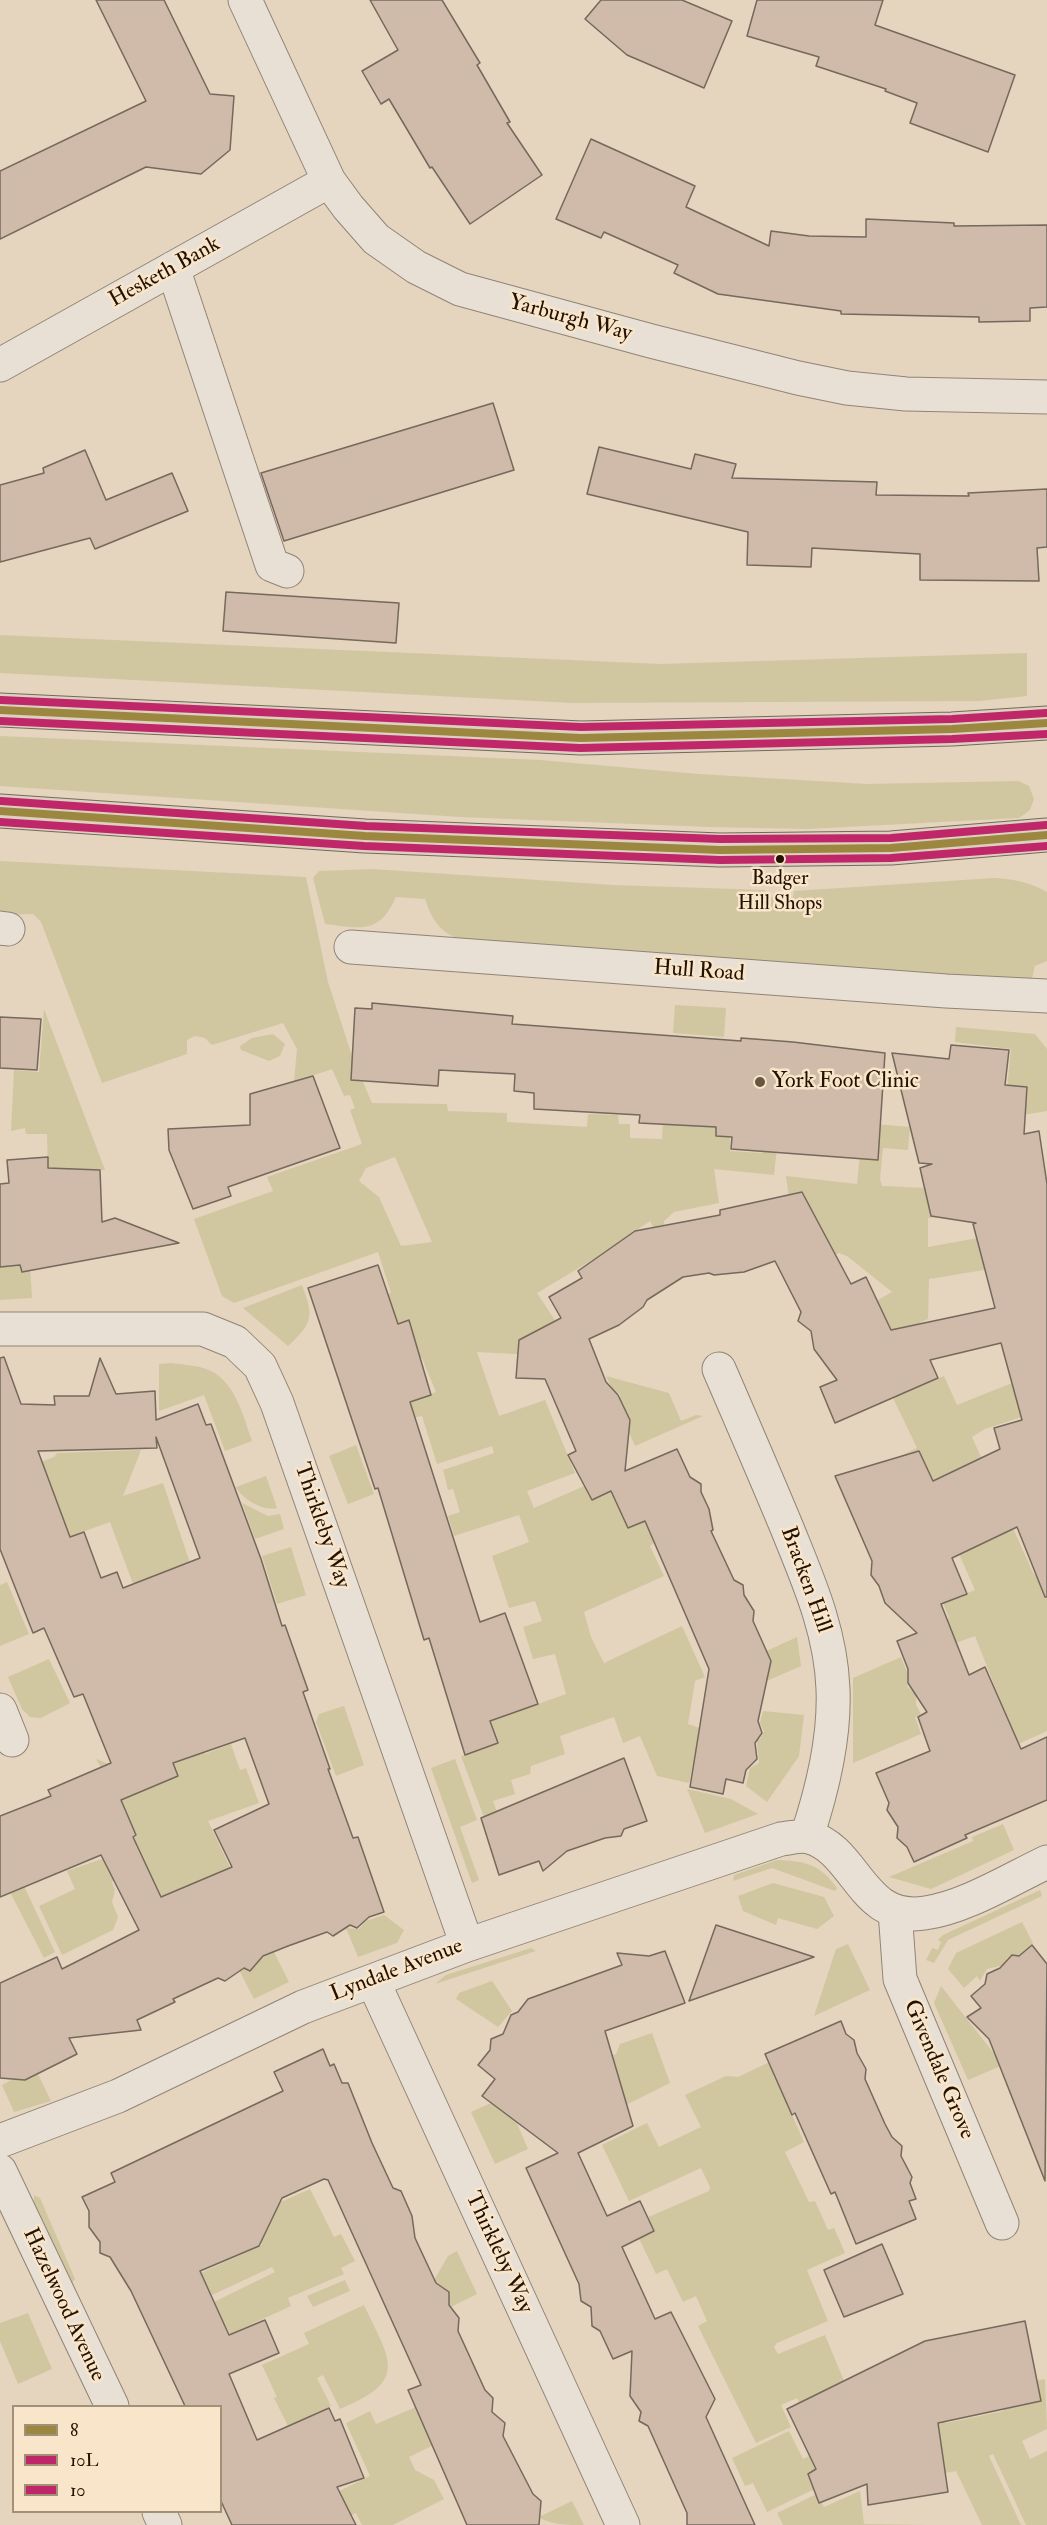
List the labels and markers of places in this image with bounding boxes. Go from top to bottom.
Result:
marker: Badger Hill Shops [774,853,786,865]
place label: Badger Hill Shops [738,868,822,915]
place label: York Foot Clinic [772,1069,919,1095]
marker: York Foot Clinic [753,1075,767,1089]

